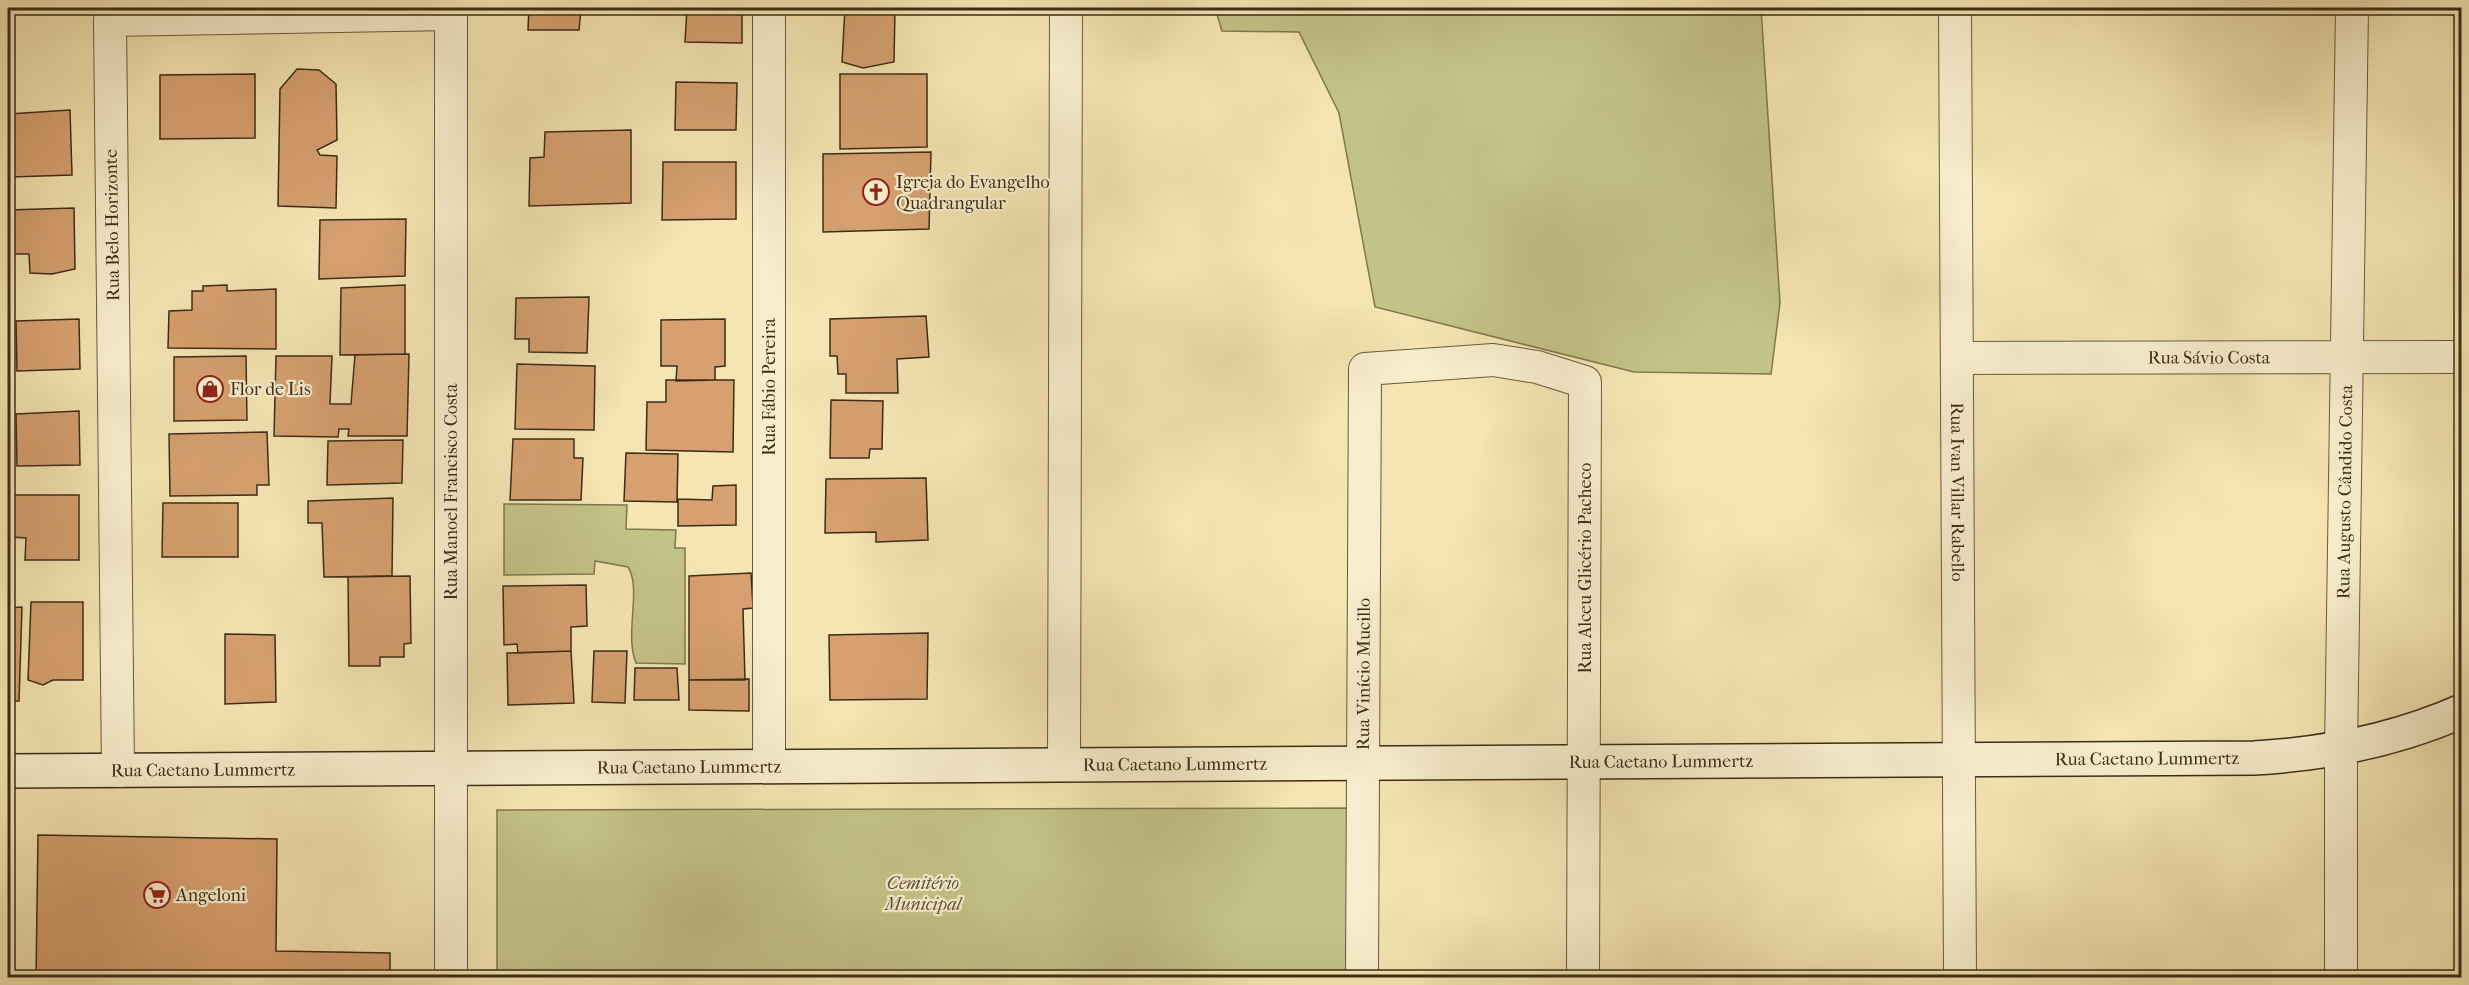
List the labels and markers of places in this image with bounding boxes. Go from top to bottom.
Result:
place label: Igreja do Evangelho Quadrangular [896,172,1050,214]
church icon: Igreja do Evangelho Quadrangular [861,177,891,207]
shop icon: Flor de Lis [195,374,225,404]
place label: Flor de Lis [230,379,311,400]
supermarket icon: Angeloni [142,880,172,910]
place label: Angeloni [175,885,247,906]

